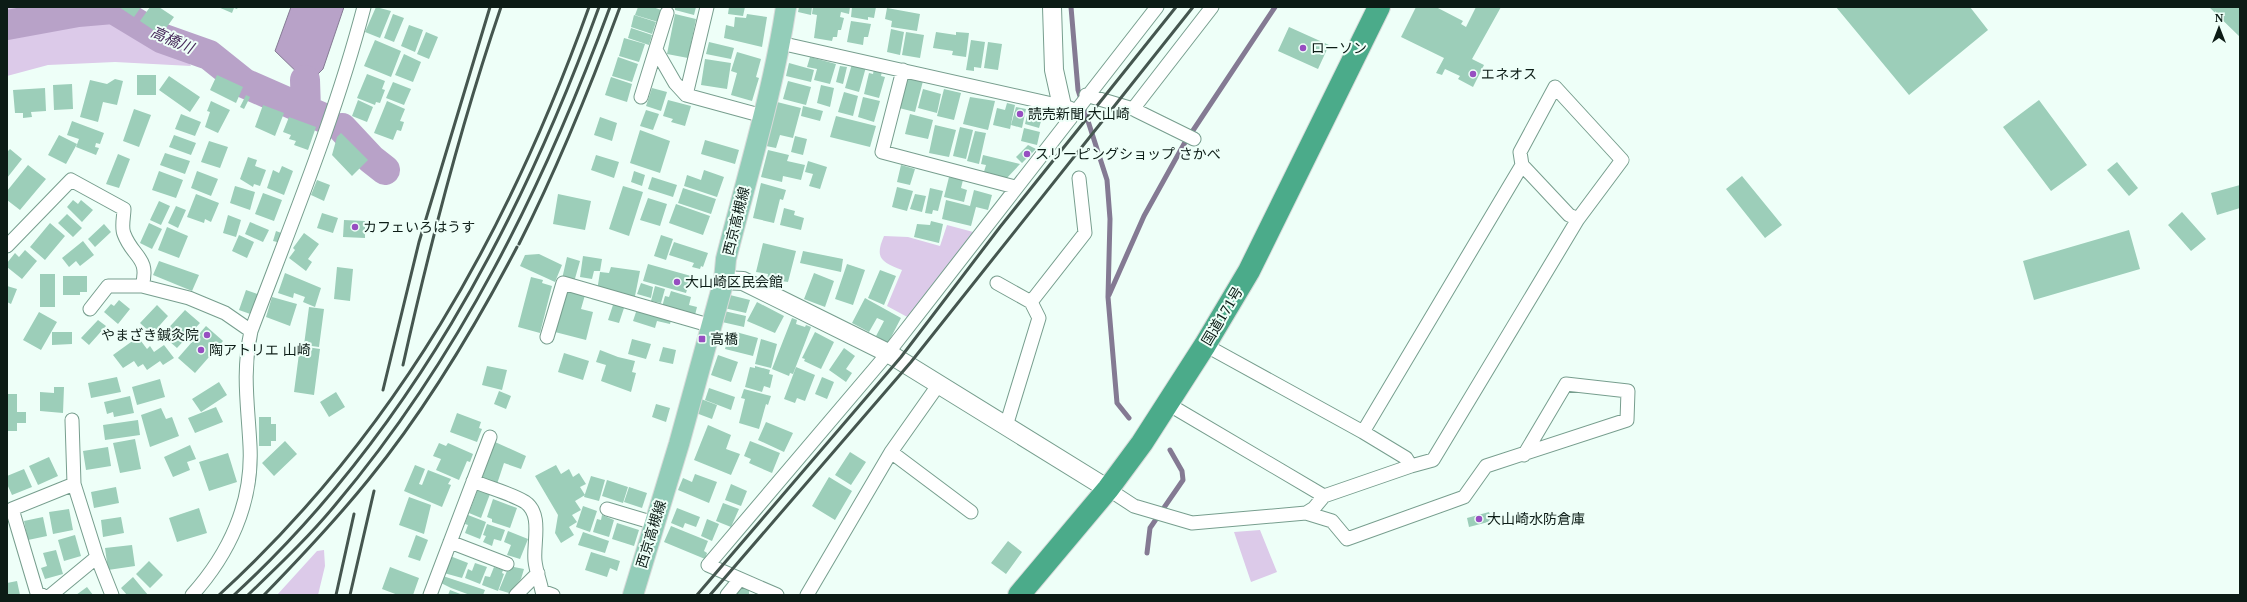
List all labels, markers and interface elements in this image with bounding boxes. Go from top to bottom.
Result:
north arrow [2199,8,2239,48]
text: N [2215,10,2224,25]
water label: 高橋川 [148,21,199,58]
place label: ローソン [1311,38,1367,57]
marker: ローソン [1298,43,1308,53]
place label: エネオス [1481,64,1537,83]
marker: エネオス [1468,69,1478,79]
place label: 読売新聞 大山崎 [1028,104,1130,123]
marker: 読売新聞 大山崎 [1015,109,1025,119]
place label: スリーピングショップ さかべ [1035,144,1221,163]
marker: スリーピングショップ さかべ [1022,149,1032,159]
street label: 西京高槻線 [718,185,753,257]
place label: カフェいろはうす [363,217,475,236]
marker: カフェいろはうす [350,222,360,232]
place label: 大山崎区民会館 [685,272,783,291]
marker: 大山崎区民会館 [672,277,682,287]
street label: 国道171号 [1197,283,1247,349]
place label: やまざき鍼灸院 [101,325,199,344]
place label: 高橋 [710,329,738,348]
marker: やまざき鍼灸院 [202,330,212,340]
marker: 高橋 [697,334,707,344]
place label: 陶アトリエ 山崎 [209,340,311,359]
marker: 陶アトリエ 山崎 [196,345,206,355]
street label: 西京高槻線 [631,498,670,570]
place label: 大山崎水防倉庫 [1487,509,1585,528]
marker: 大山崎水防倉庫 [1474,514,1484,524]

